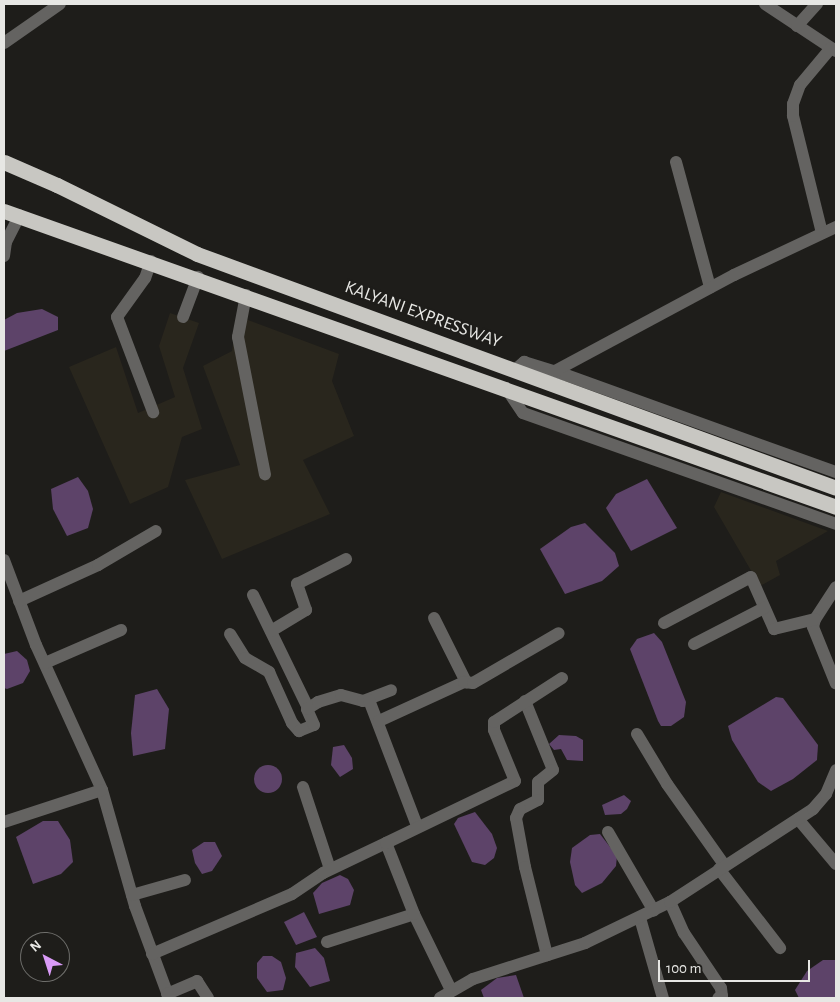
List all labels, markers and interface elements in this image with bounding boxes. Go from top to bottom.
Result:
street label: KALYANI EXPRESSWAY [342,277,504,353]
north arrow [20,932,70,982]
text: N [28,938,44,955]
scale bar [660,950,812,982]
text: 100 m [666,961,701,976]

